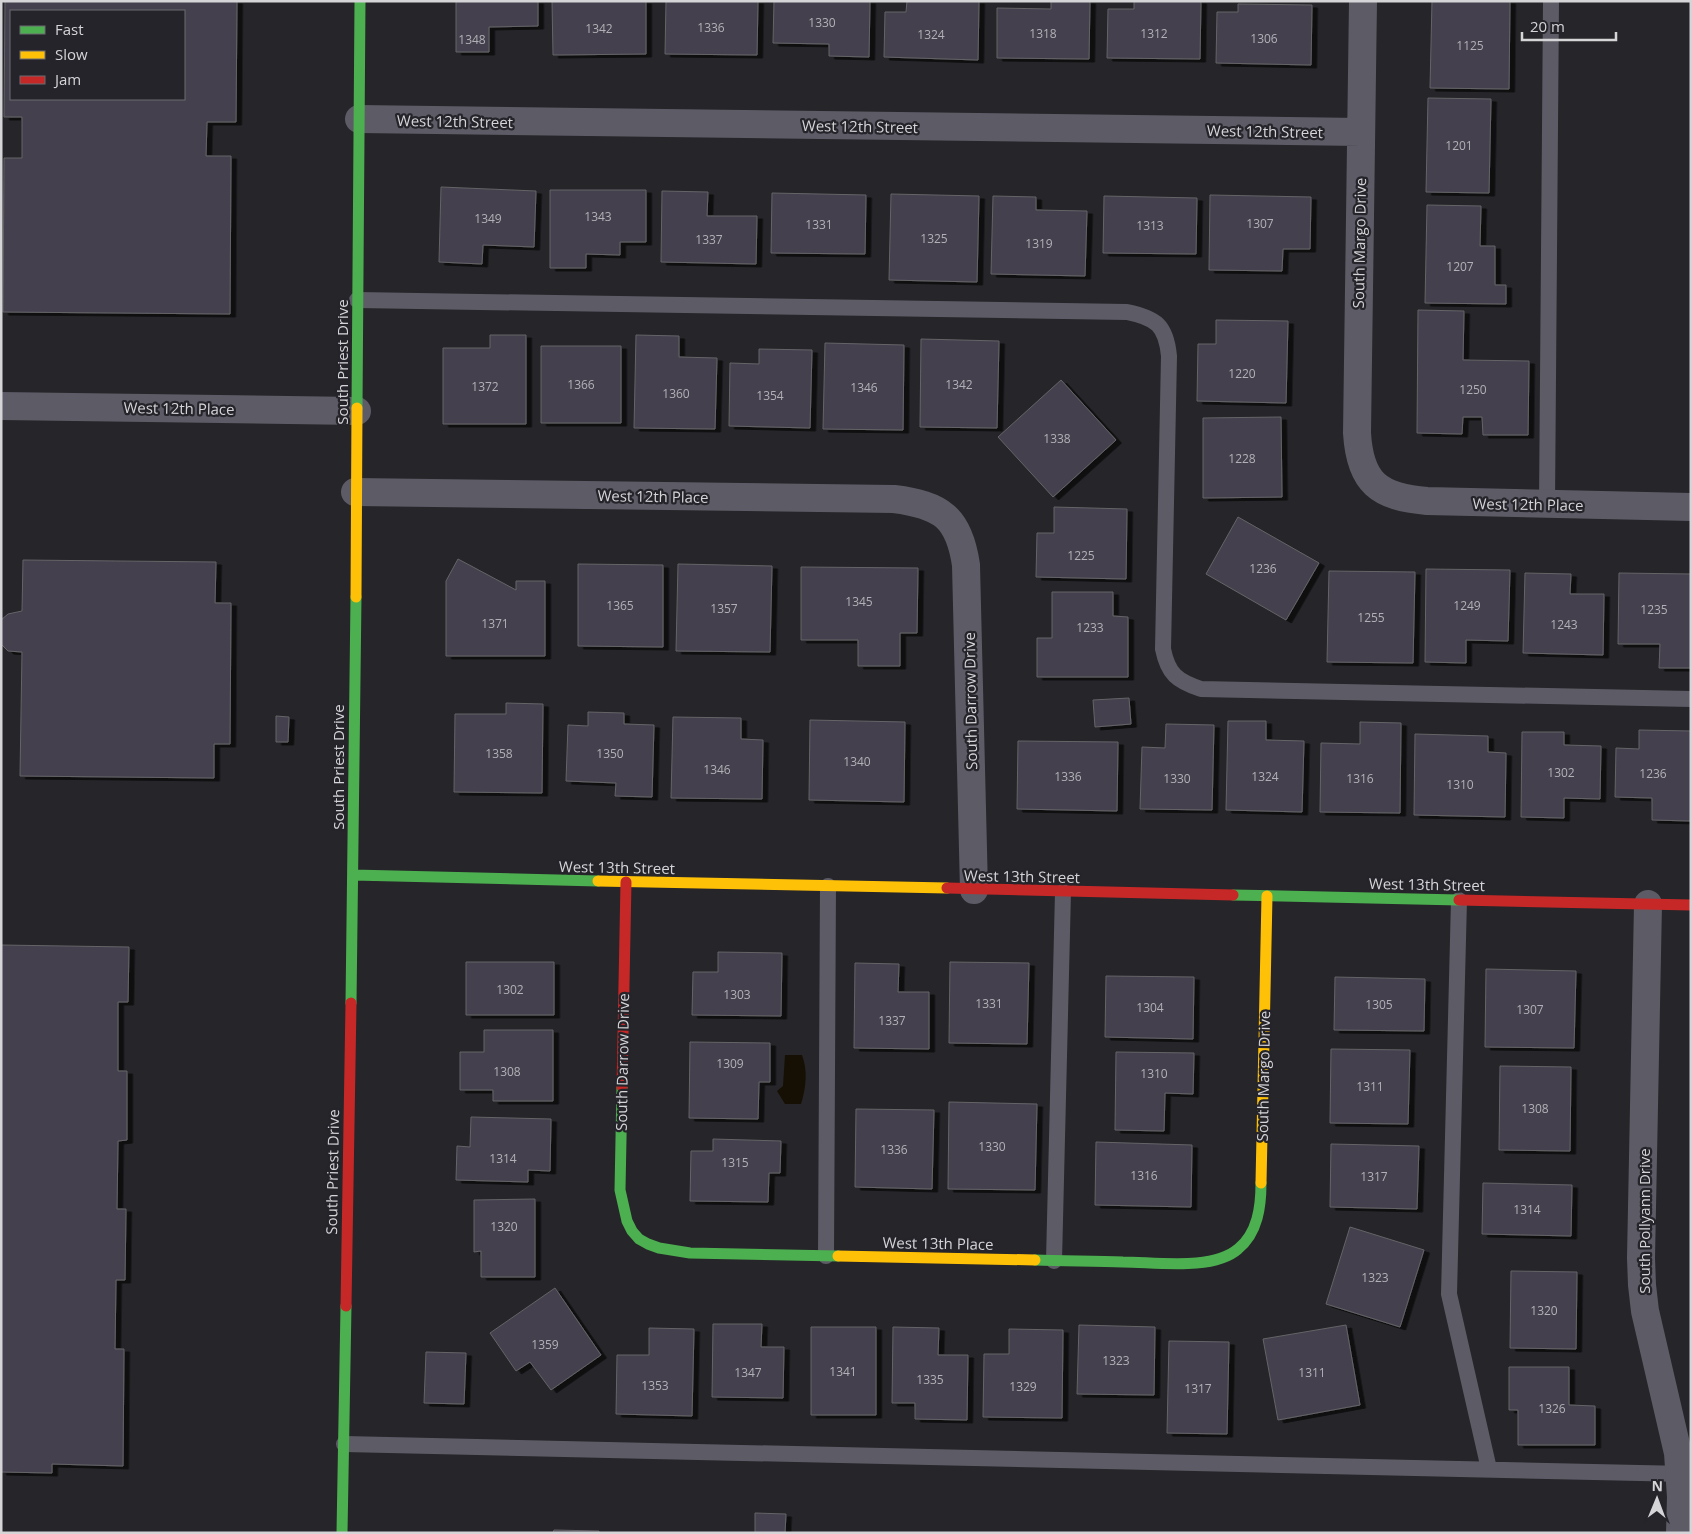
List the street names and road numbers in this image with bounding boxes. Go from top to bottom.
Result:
street label: West 12th Street [397,110,513,132]
street label: West 12th Street [802,115,918,137]
street label: West 12th Street [1207,120,1323,142]
street label: South Margo Drive [1348,178,1370,308]
street label: South Priest Drive [332,299,352,425]
street label: West 12th Place [123,397,235,419]
street label: West 12th Place [597,485,709,507]
street label: West 12th Place [1472,493,1584,515]
street label: South Darrow Drive [959,632,981,770]
street label: South Priest Drive [328,704,348,830]
street label: West 13th Street [559,856,675,878]
street label: West 13th Street [964,865,1080,887]
street label: West 13th Street [1369,873,1485,895]
street label: South Darrow Drive [611,993,633,1131]
street label: South Margo Drive [1252,1011,1274,1141]
street label: South Priest Drive [321,1109,343,1235]
street label: South Pollyann Drive [1634,1148,1654,1294]
street label: West 13th Place [882,1232,994,1254]

